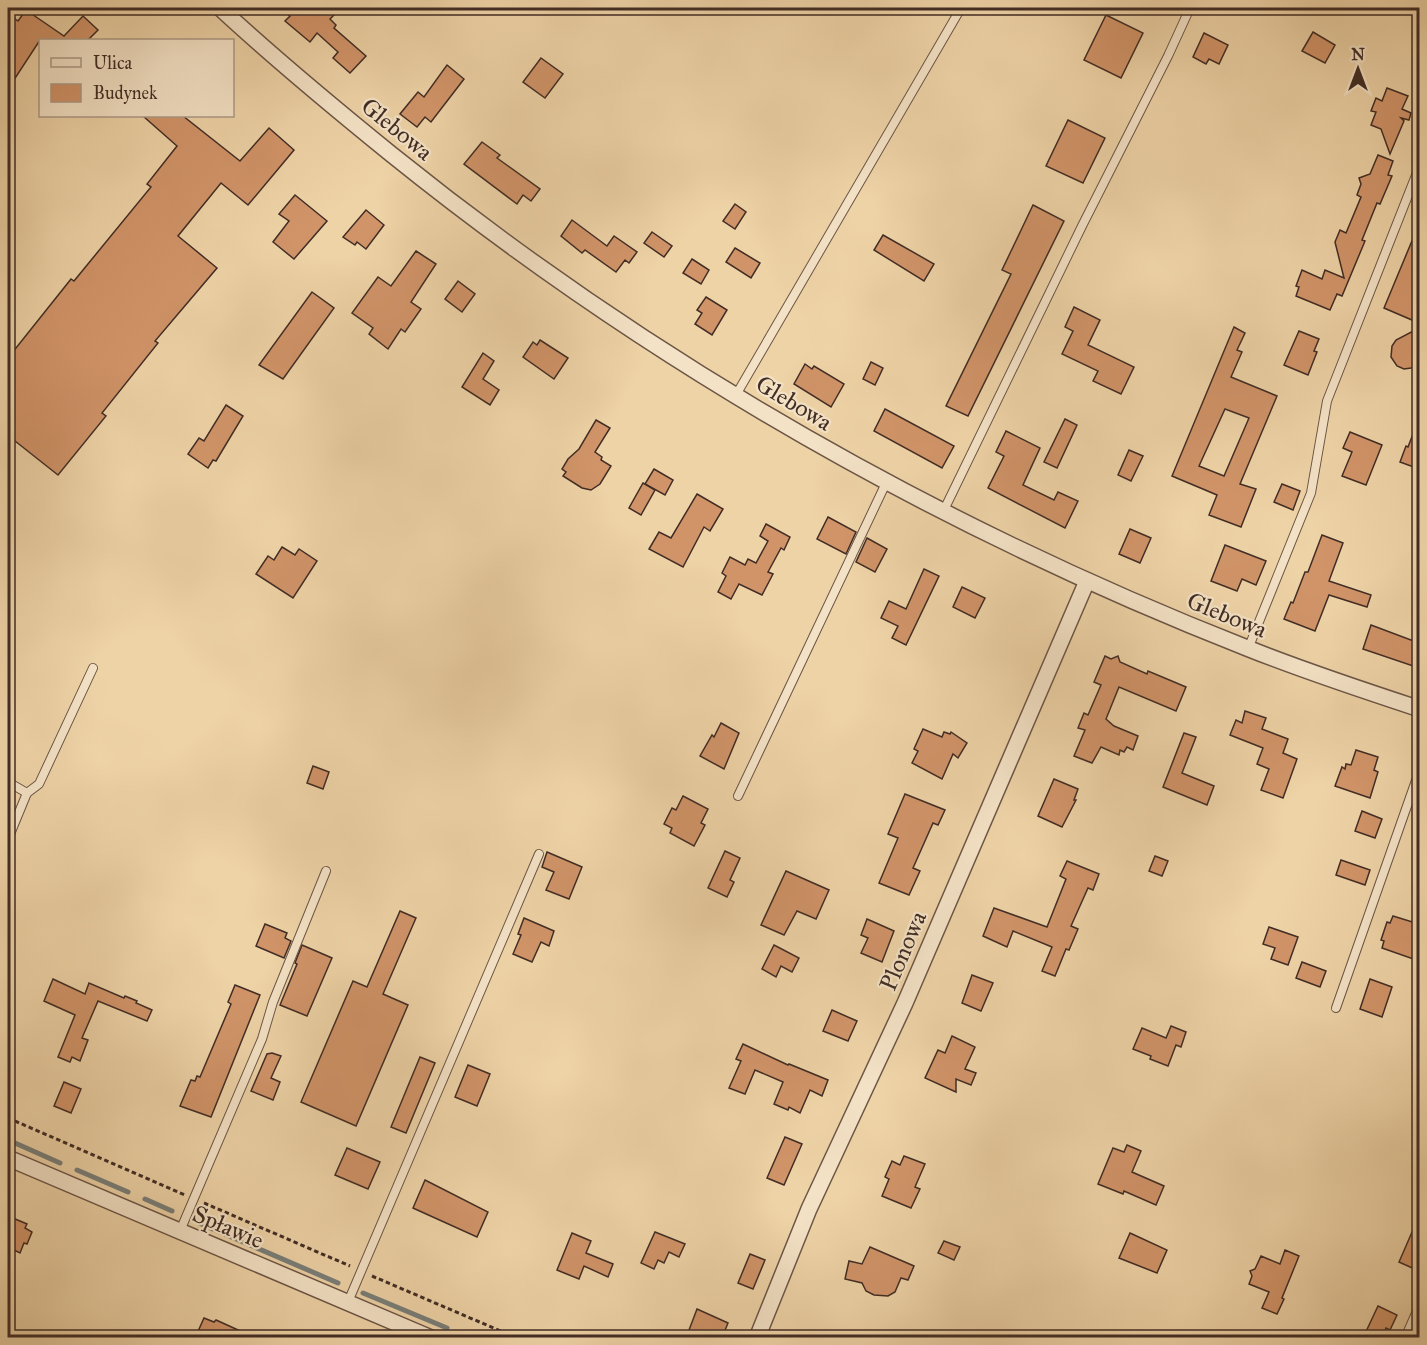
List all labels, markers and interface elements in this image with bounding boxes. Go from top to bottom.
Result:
legend [39,39,234,117]
north arrow [1328,39,1388,99]
text: N [1351,45,1365,64]
text: Ulica [93,52,133,74]
text: Budynek [93,82,158,104]
street label: Glebowa [355,91,440,167]
street label: Glebowa [750,369,838,438]
street label: Glebowa [1183,585,1272,645]
street label: Plonowa [873,906,933,995]
street label: Spławie [188,1199,268,1255]

